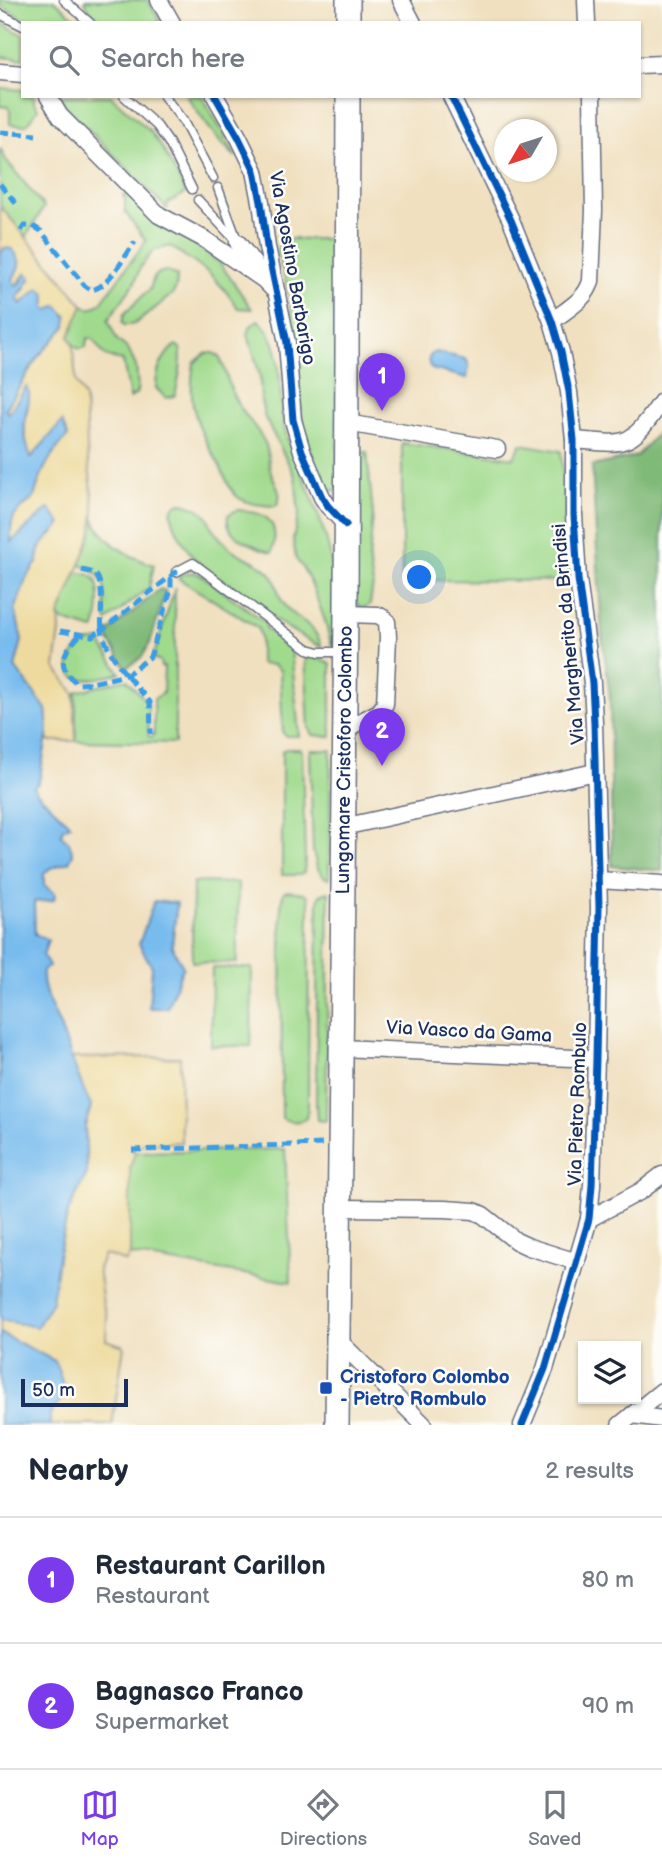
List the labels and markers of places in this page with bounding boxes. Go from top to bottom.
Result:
pin: 1 [359,353,405,411]
pin: 2 [359,708,405,766]
place label: Cristoforo Colombo - Pietro Rombulo [340,1366,510,1411]
marker: Cristoforo Colombo - Pietro Rombulo [318,1380,334,1396]

